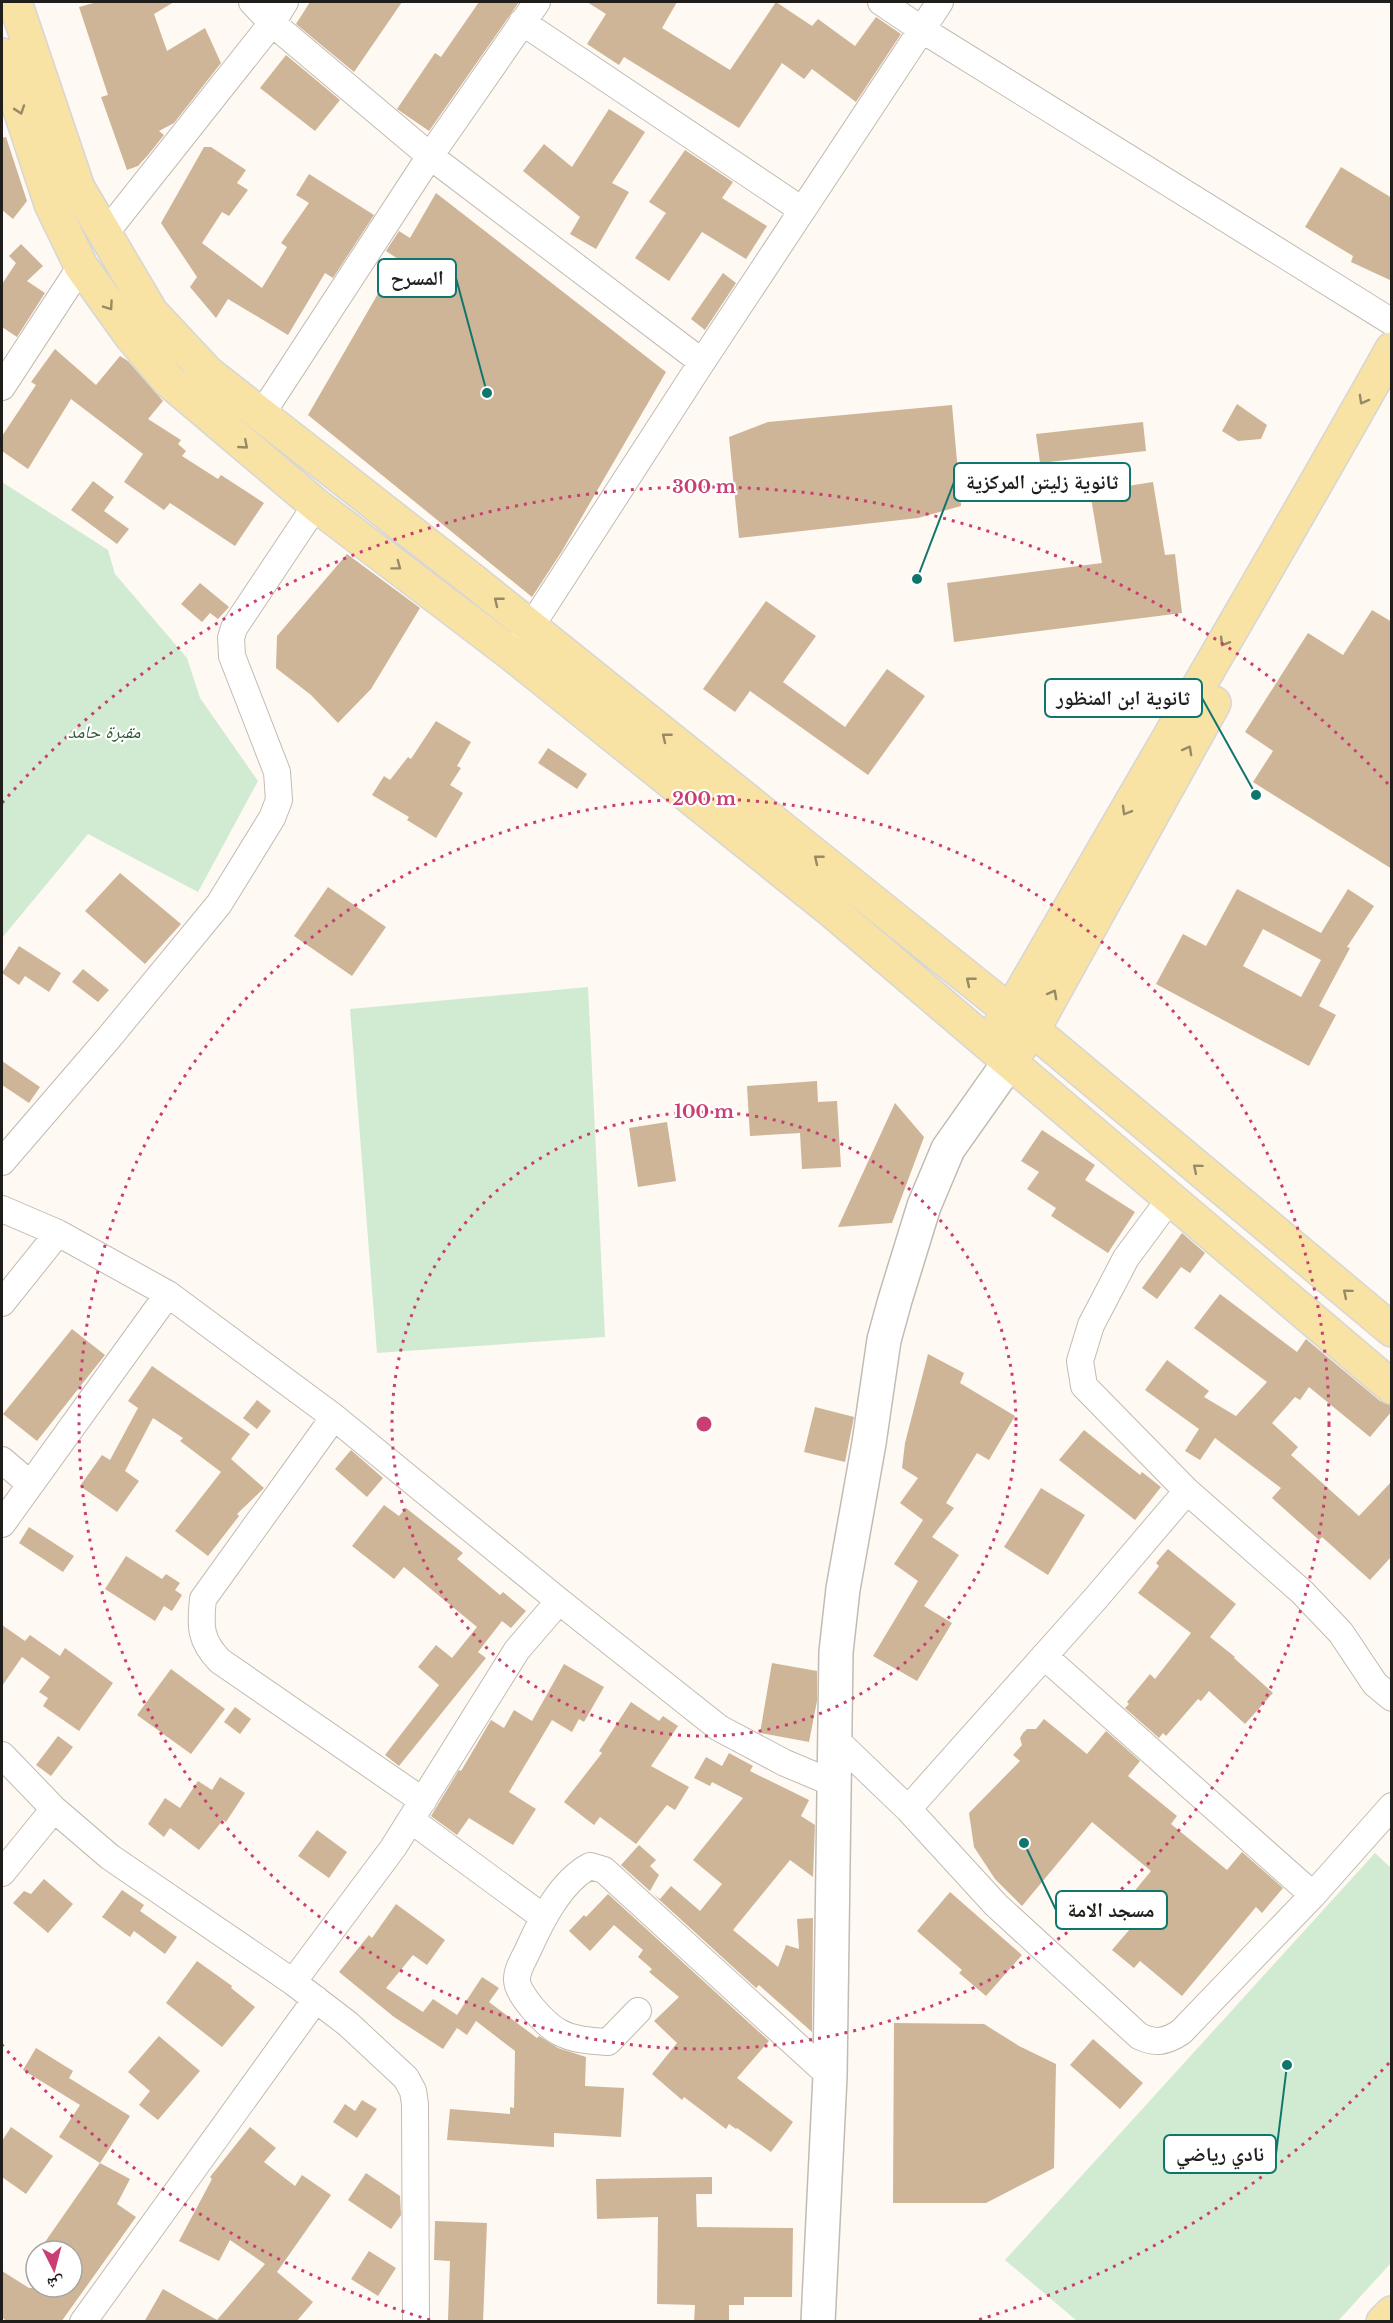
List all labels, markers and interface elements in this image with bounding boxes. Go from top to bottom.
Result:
one-way arrow [13,104,26,115]
callout: المسرح [378,259,456,297]
text: المسرح [390,266,444,291]
one-way arrow [102,299,113,310]
one-way arrow [1359,394,1370,405]
one-way arrow [238,437,249,448]
callout: ثانوية زليتن المركزية [954,463,1130,501]
text: ثانوية زليتن المركزية [966,470,1119,495]
text: 300 m [672,476,736,498]
one-way arrow [390,559,401,570]
one-way arrow [494,598,505,609]
one-way arrow [1219,636,1231,646]
callout: ثانوية ابن المنظور [1045,679,1202,717]
text: ثانوية ابن المنظور [1055,686,1190,711]
park label: مقبرة حامد [68,721,141,743]
one-way arrow [662,733,673,744]
one-way arrow [1181,746,1192,756]
text: 200 m [672,788,736,810]
one-way arrow [1122,805,1133,815]
one-way arrow [814,855,825,866]
one-way arrow [966,977,977,988]
one-way arrow [1046,990,1057,1000]
text: 100 m [674,1101,734,1123]
one-way arrow [1193,1164,1204,1175]
one-way arrow [1343,1289,1354,1300]
centre of rings [694,1414,714,1434]
callout: مسجد الامة [1056,1891,1167,1929]
text: مسجد الامة [1068,1898,1154,1922]
callout: نادي رياضي [1164,2135,1276,2173]
text: نادي رياضي [1176,2142,1264,2170]
north arrow [24,2239,84,2299]
text: ش [46,2273,65,2295]

